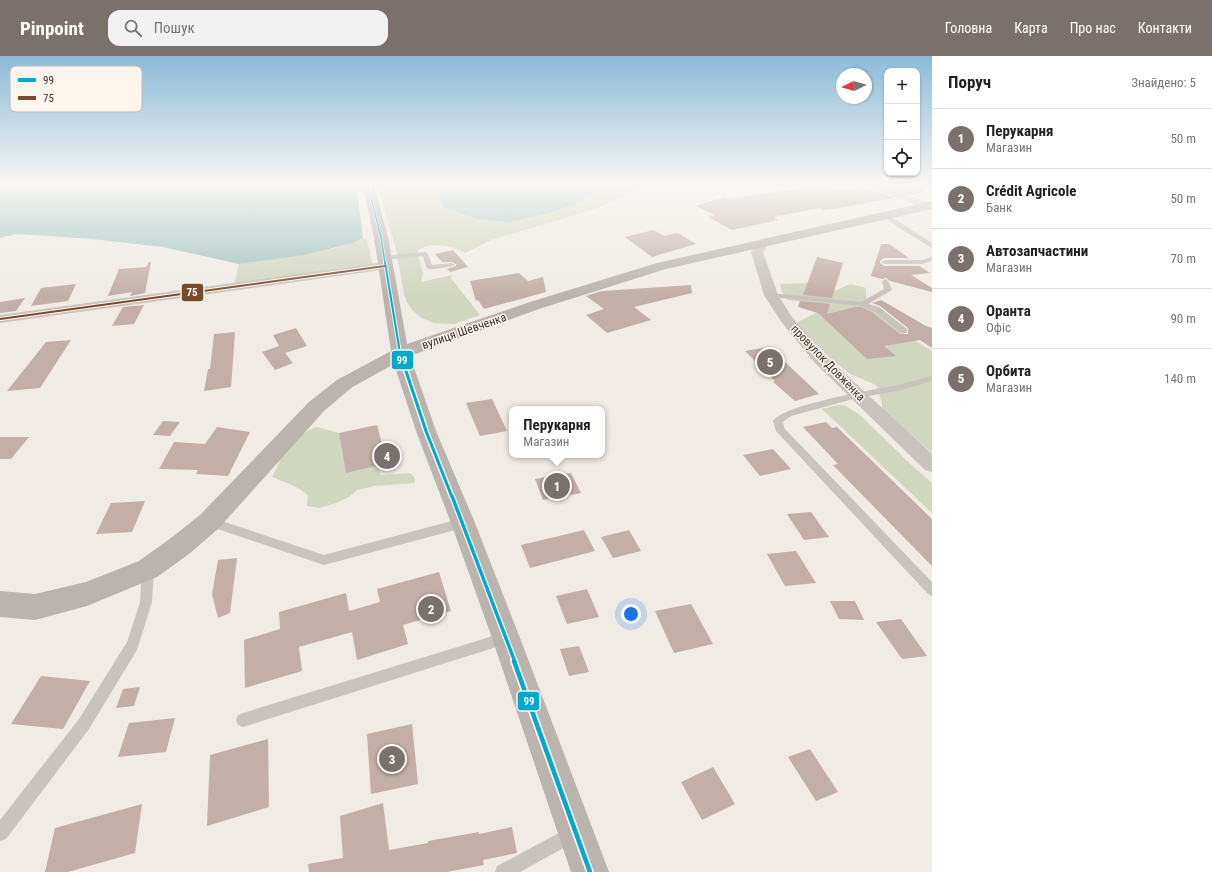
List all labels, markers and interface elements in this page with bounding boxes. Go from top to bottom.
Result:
search box [108,10,388,46]
text: Pinpoint [20,17,84,40]
icon: search [122,17,144,39]
text: Пошук [154,19,195,37]
text: Головна [945,20,992,36]
text: Карта [1014,20,1048,36]
text: Про нас [1070,20,1116,36]
text: Контакти [1138,20,1192,36]
legend [10,66,142,112]
north arrow [836,68,872,104]
map controls [884,68,920,176]
button: + [884,68,920,104]
text: Поруч [948,72,991,92]
text: 99 [43,74,54,87]
text: Знайдено: 5 [1131,75,1196,90]
text: 75 [43,92,54,105]
button: − [884,104,920,140]
text: Перукарня [986,122,1053,140]
text: 1 [958,131,964,146]
text: 50 m [1170,131,1196,146]
button: locate [884,140,920,176]
text: Магазин [986,140,1032,155]
text: Crédit Agricole [986,182,1076,200]
text: 2 [958,191,964,206]
text: 50 m [1170,191,1196,206]
text: Банк [986,200,1012,215]
text: Автозапчастини [986,242,1088,260]
text: 3 [958,251,964,266]
text: 70 m [1170,251,1196,266]
text: Магазин [986,260,1032,275]
line badge: 75 [181,283,204,302]
text: 75 [186,286,198,299]
text: Оранта [986,302,1031,320]
street label: вулиця Шевченка [420,310,508,352]
text: 4 [958,311,964,326]
text: 90 m [1170,311,1196,326]
text: Офіс [986,320,1011,335]
street label: провулок Довженка [788,322,868,404]
pin: 5 [757,347,783,377]
line badge: 99 [391,350,414,370]
text: 99 [396,354,408,367]
text: Орбита [986,362,1031,380]
text: 5 [958,371,964,386]
text: 140 m [1164,371,1196,386]
text: Магазин [986,380,1032,395]
popup [509,406,605,458]
text: Перукарня [523,416,591,434]
text: Магазин [523,434,569,449]
pin: 4 [374,441,400,471]
pin: 1 [544,471,570,501]
pin: 2 [418,594,444,624]
your location [621,604,641,624]
line badge: 99 [517,691,540,711]
text: 99 [523,695,535,708]
pin: 3 [379,744,405,774]

